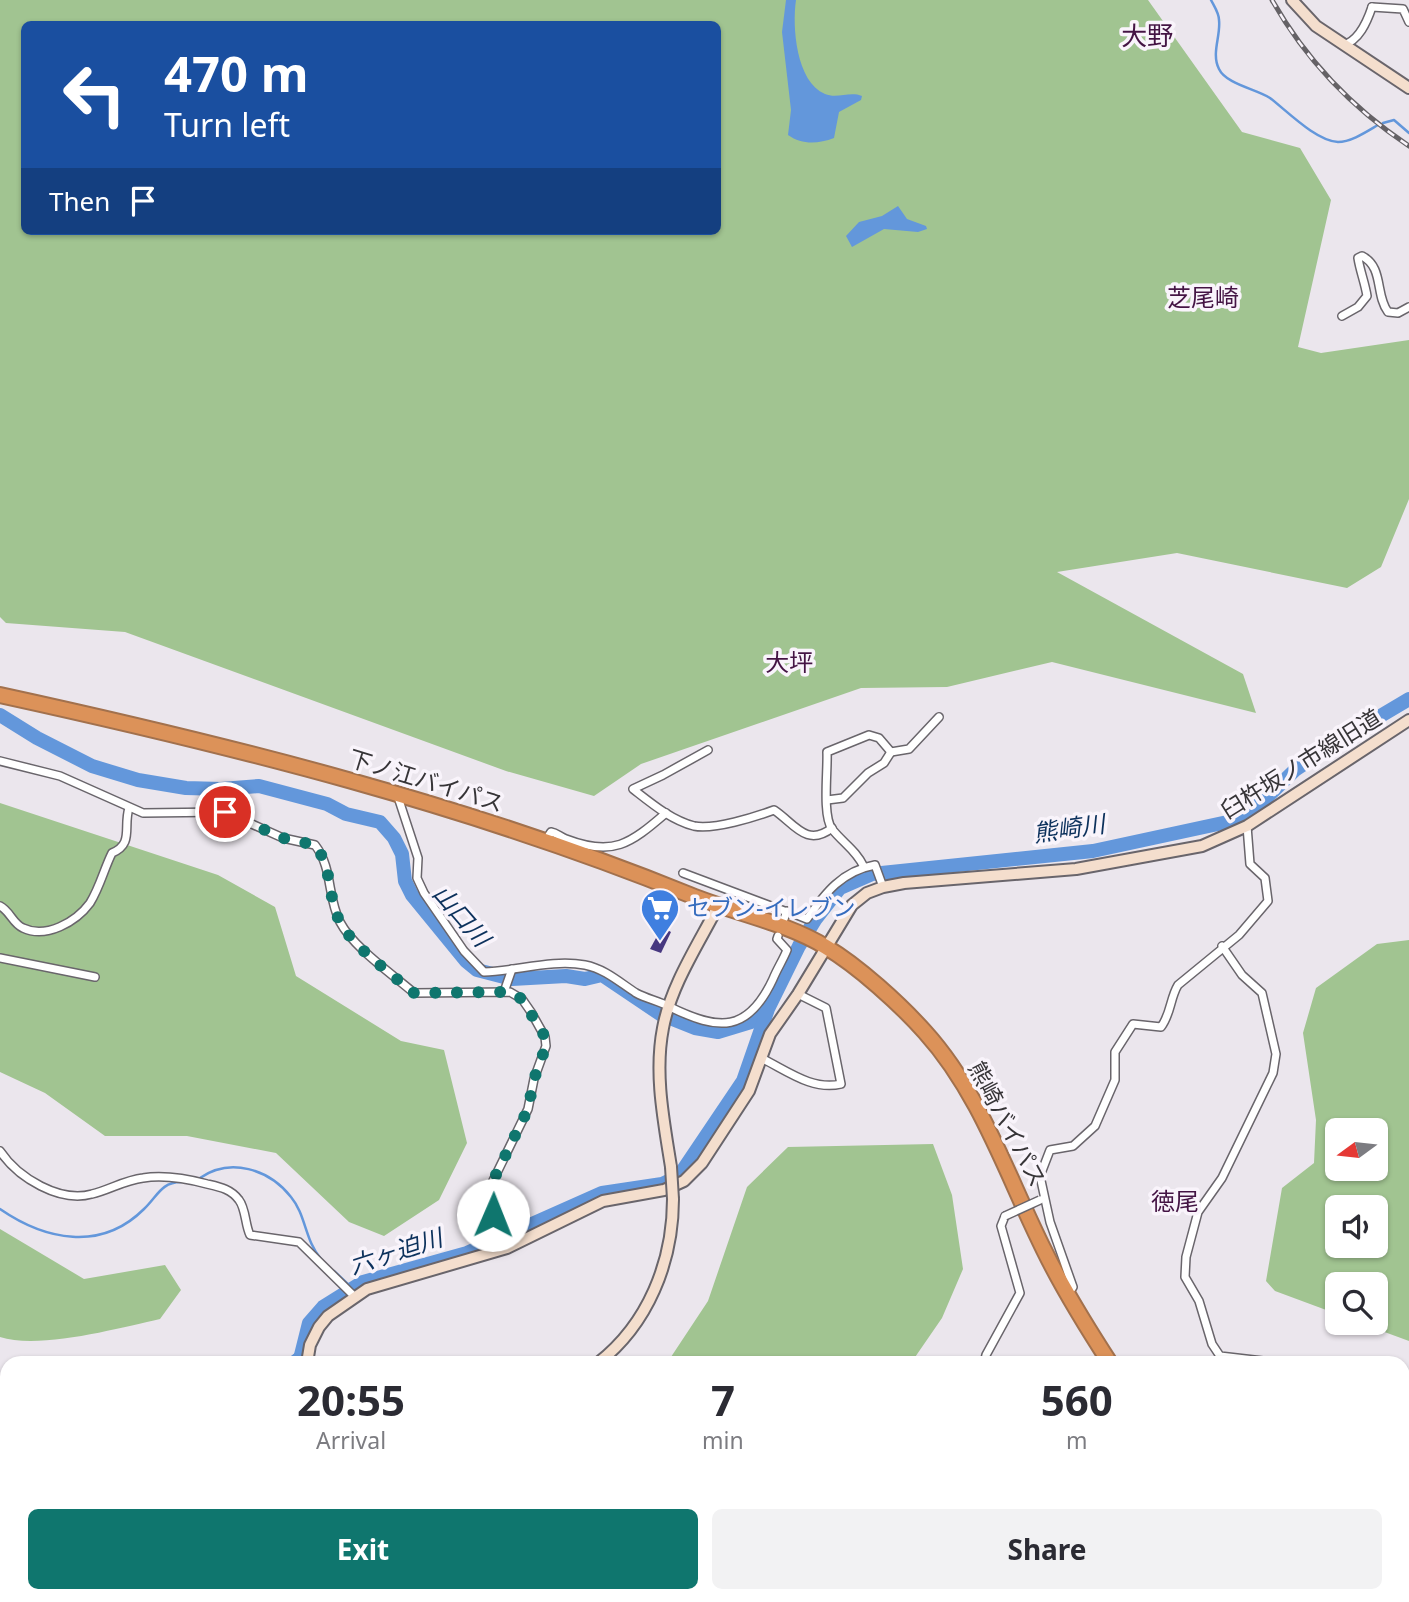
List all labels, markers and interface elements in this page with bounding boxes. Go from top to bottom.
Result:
district label: 大野 [1121,17,1173,53]
text: 470 m [164,40,309,106]
icon: left [49,49,140,140]
text: Turn left [164,103,290,146]
icon: arrive [124,182,162,220]
text: Then [49,183,110,219]
district label: 芝尾崎 [1167,280,1239,313]
district label: 大坪 [765,645,813,678]
street label: 臼杵坂ノ市線旧道 [1214,701,1387,825]
street label: 下ノ江バイパス [345,741,508,819]
pin [195,782,255,842]
icon: arrive [206,793,244,831]
water label: 熊崎川 [1031,806,1110,849]
water label: 山口川 [426,877,500,955]
supermarket icon: セブン-イレブン [639,887,681,942]
place label: セブン-イレブン [687,891,855,923]
street label: 熊崎バイパス [961,1055,1054,1192]
north arrow [1325,1118,1388,1181]
map controls [1325,1118,1388,1335]
position arrow [456,1178,530,1252]
district label: 徳尾 [1151,1184,1199,1217]
button: sound [1325,1195,1388,1258]
water label: 六ヶ迫川 [345,1219,449,1281]
button: search [1325,1272,1388,1335]
text: 20:55 [297,1371,405,1428]
text: 7 [711,1371,735,1428]
text: 560 [1041,1371,1113,1428]
text: Arrival [316,1424,386,1456]
text: min [702,1424,744,1456]
text: m [1066,1424,1088,1456]
button: Exit [28,1509,698,1589]
button: Share [712,1509,1382,1589]

